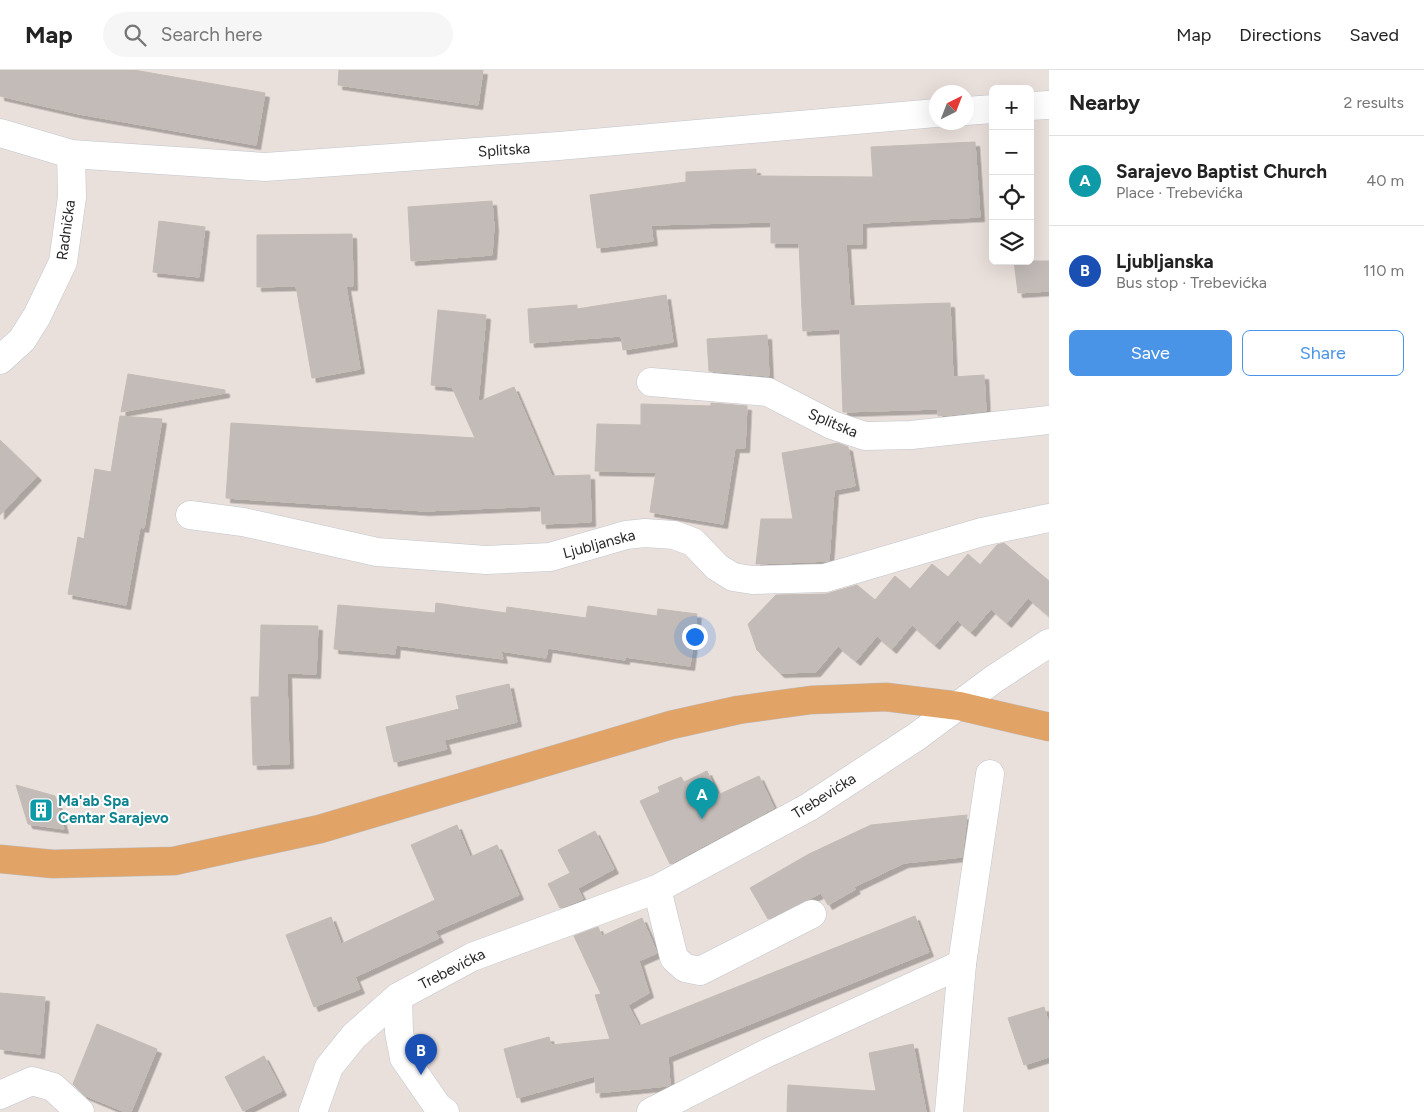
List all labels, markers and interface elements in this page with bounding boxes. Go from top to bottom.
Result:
search box [103,12,453,57]
text: Map [25,20,73,49]
icon: search [121,21,149,49]
text: Search here [161,23,262,46]
text: Map [1176,24,1211,46]
text: Directions [1239,24,1321,46]
text: Saved [1349,24,1399,46]
north arrow [929,85,974,130]
map controls [989,85,1034,265]
button: + [989,85,1034,130]
text: Nearby [1069,90,1140,115]
text: 2 results [1344,93,1404,112]
button: − [989,130,1034,175]
street label: Splitska [477,139,531,161]
text: Sarajevo Baptist Church [1116,160,1327,183]
text: A [1079,171,1091,190]
text: 40 m [1366,171,1404,190]
button: locate [989,175,1034,220]
text: Place · Trebevićka [1116,183,1243,202]
street label: Radnička [53,199,79,261]
button: layers [989,220,1034,265]
text: Ljubljanska [1116,250,1214,273]
text: B [1080,261,1090,280]
text: 110 m [1363,261,1404,280]
text: Bus stop · Trebevićka [1116,273,1267,292]
button: Save [1069,330,1232,376]
button: Share [1242,330,1404,376]
street label: Splitska [805,405,861,441]
street label: Ljubljanska [561,526,637,562]
your location [682,624,708,650]
street label: Trebevićka [789,769,859,823]
pin: A [686,778,718,819]
place label: Ma'ab Spa Centar Sarajevo [58,792,169,827]
building icon: Ma'ab Spa Centar Sarajevo [28,797,54,823]
street label: Trebevićka [416,945,488,993]
pin: B [405,1034,437,1075]

